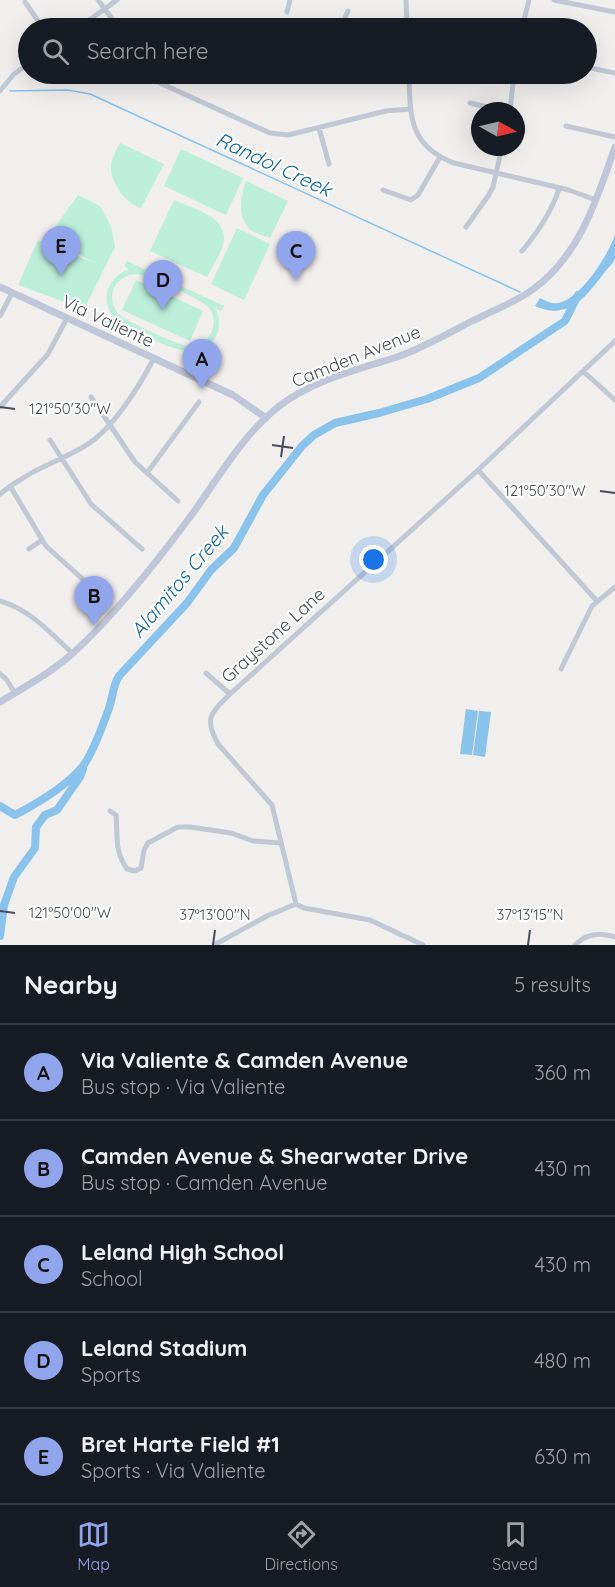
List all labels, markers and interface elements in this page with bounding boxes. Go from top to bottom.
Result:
search box [18,18,597,84]
icon: search [39,35,72,68]
text: Search here [87,37,208,65]
north arrow [471,102,525,156]
water label: Randol Creek [212,126,338,203]
pin: E [42,226,80,276]
pin: C [276,232,316,281]
pin: D [144,260,182,310]
street label: Via Valiente [58,290,158,352]
street label: Camden Avenue [288,320,424,392]
pin: A [182,340,222,389]
text: 121°50'30"W [29,399,111,418]
text: 121°50'30"W [504,481,586,500]
water label: Alamitos Creek [125,518,235,642]
your location [359,545,388,574]
pin: B [74,576,113,626]
street label: Graystone Lane [216,582,330,688]
text: 121°50'00"W [29,903,112,922]
text: 37°13'00"N [179,905,251,924]
text: 37°13'15"N [496,905,564,924]
text: Nearby [24,968,118,1001]
text: 5 results [514,972,591,997]
text: Via Valiente & Camden Avenue [81,1046,408,1074]
text: A [37,1060,50,1085]
text: 360 m [534,1060,591,1085]
text: Bus stop · Via Valiente [81,1074,285,1099]
text: Camden Avenue & Shearwater Drive [81,1142,468,1170]
text: B [37,1156,50,1181]
text: 430 m [534,1156,591,1181]
text: Bus stop · Camden Avenue [81,1170,328,1195]
text: Leland High School [81,1238,284,1266]
text: C [37,1252,50,1277]
text: 430 m [534,1252,591,1277]
text: School [81,1266,143,1291]
text: Leland Stadium [81,1334,247,1362]
text: D [36,1348,51,1373]
text: 480 m [534,1348,591,1373]
text: Sports [81,1362,141,1387]
text: Bret Harte Field #1 [81,1430,280,1458]
text: E [38,1444,49,1469]
text: 630 m [534,1444,591,1469]
text: Sports · Via Valiente [81,1458,266,1483]
tab: Map [77,1518,110,1574]
tab: Directions [265,1518,338,1574]
tab: Saved [492,1518,538,1574]

